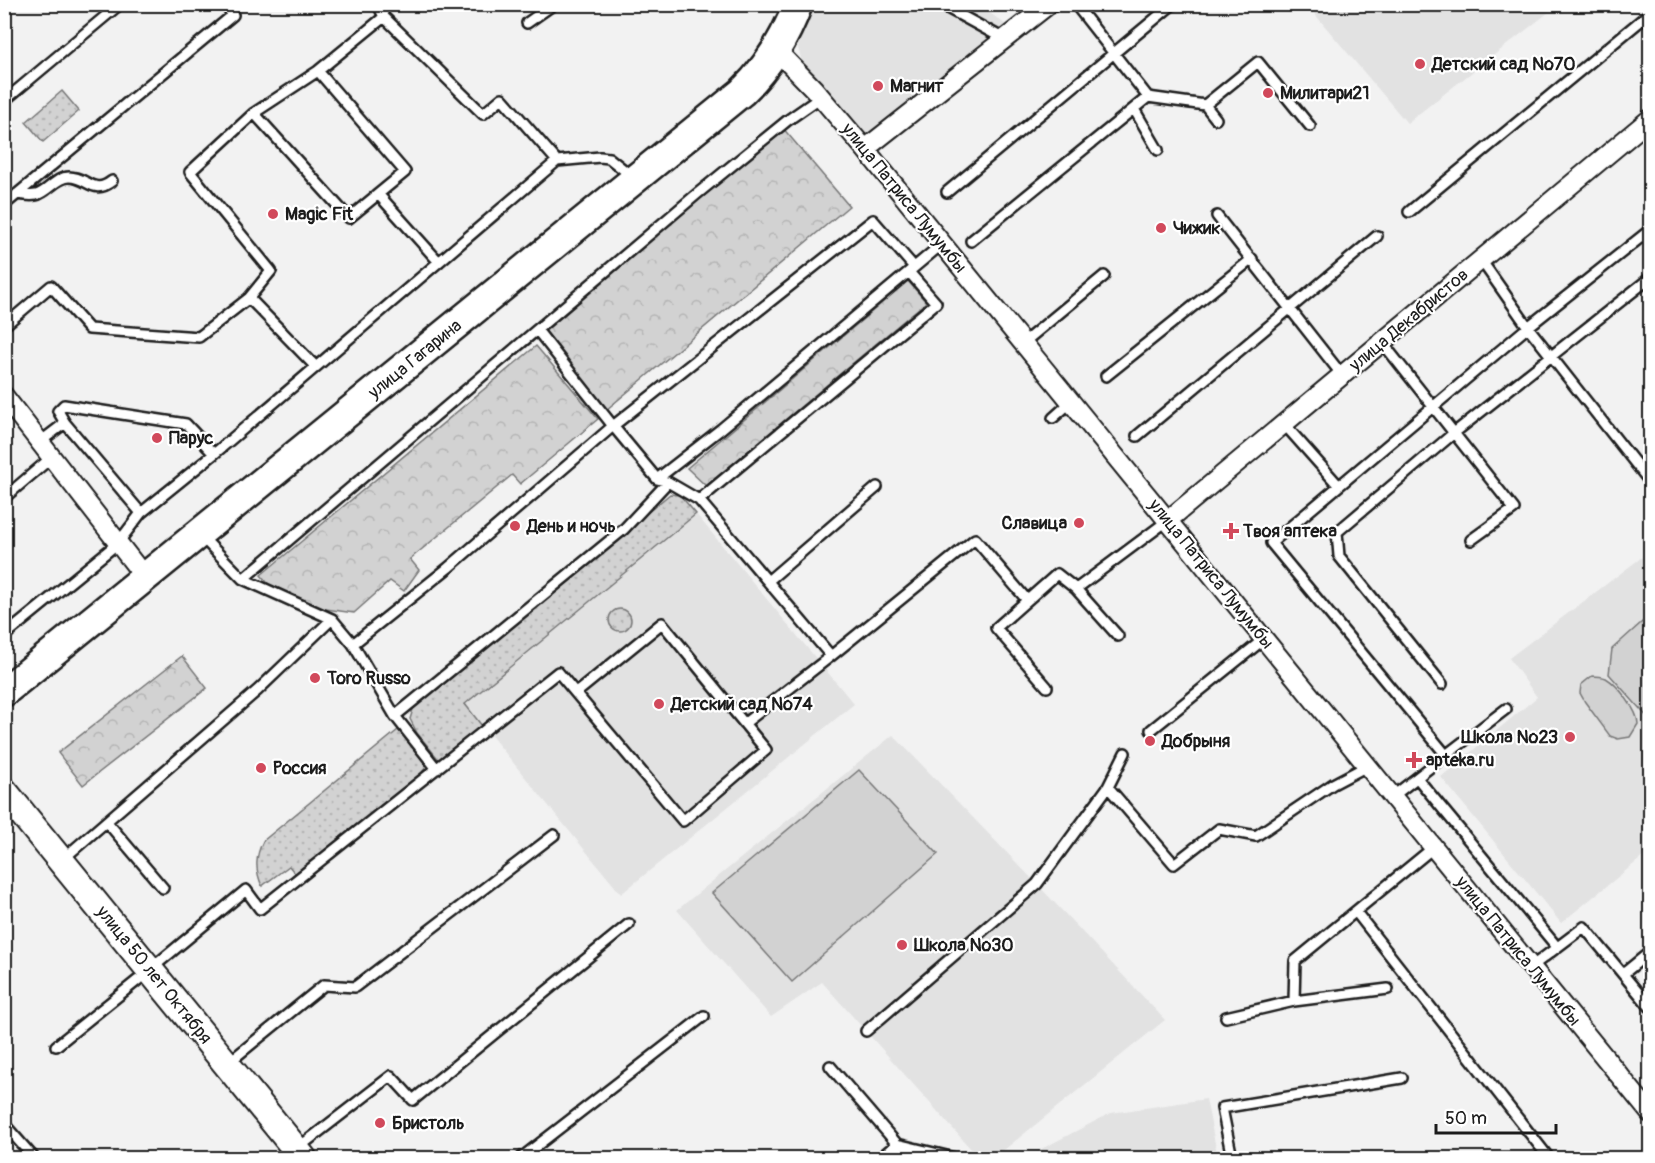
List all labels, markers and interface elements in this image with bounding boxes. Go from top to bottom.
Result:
place label: Детский сад №70 [1431,53,1576,76]
marker: Детский сад №70 [1413,57,1427,71]
place label: Магнит [890,75,944,98]
marker: Магнит [871,79,885,93]
place label: Милитари21 [1280,82,1369,105]
marker: Милитари21 [1261,86,1275,100]
street label: улица Патриса Лумумбы [836,117,972,278]
place label: Magic Fit [285,203,354,226]
marker: Magic Fit [266,207,280,221]
place label: Чижик [1173,217,1221,240]
marker: Чижик [1154,221,1168,235]
street label: улица Декабристов [1344,263,1473,377]
street label: улица Гагарина [363,314,467,404]
place label: Парус [169,427,214,450]
marker: Парус [150,431,164,445]
street label: улица Патриса Лумумбы [1143,493,1279,654]
place label: Славица [1002,512,1068,535]
place label: День и ночь [526,515,616,538]
marker: Славица [1072,516,1086,530]
marker: День и ночь [508,519,522,533]
place label: Твоя аптека [1242,520,1338,543]
marker: Твоя аптека [1224,524,1238,538]
place label: Toro Russo [326,667,411,690]
marker: Toro Russo [308,671,322,685]
place label: Детский сад №74 [670,693,813,716]
marker: Детский сад №74 [652,697,666,711]
place label: Школа №23 [1460,726,1558,749]
place label: Добрыня [1161,730,1230,753]
marker: Школа №23 [1563,730,1577,744]
marker: Добрыня [1143,734,1157,748]
place label: apteka.ru [1426,749,1494,772]
marker: apteka.ru [1407,753,1421,767]
place label: Россия [273,757,326,780]
marker: Россия [254,761,268,775]
street label: улица Патриса Лумумбы [1450,870,1586,1031]
street label: улица 50 лет Октября [90,900,217,1049]
place label: Школа №30 [913,934,1014,957]
marker: Школа №30 [895,938,909,952]
scale bar [1436,1097,1556,1135]
text: 50 m [1445,1107,1487,1130]
place label: Бристоль [392,1112,465,1135]
marker: Бристоль [373,1116,387,1130]

